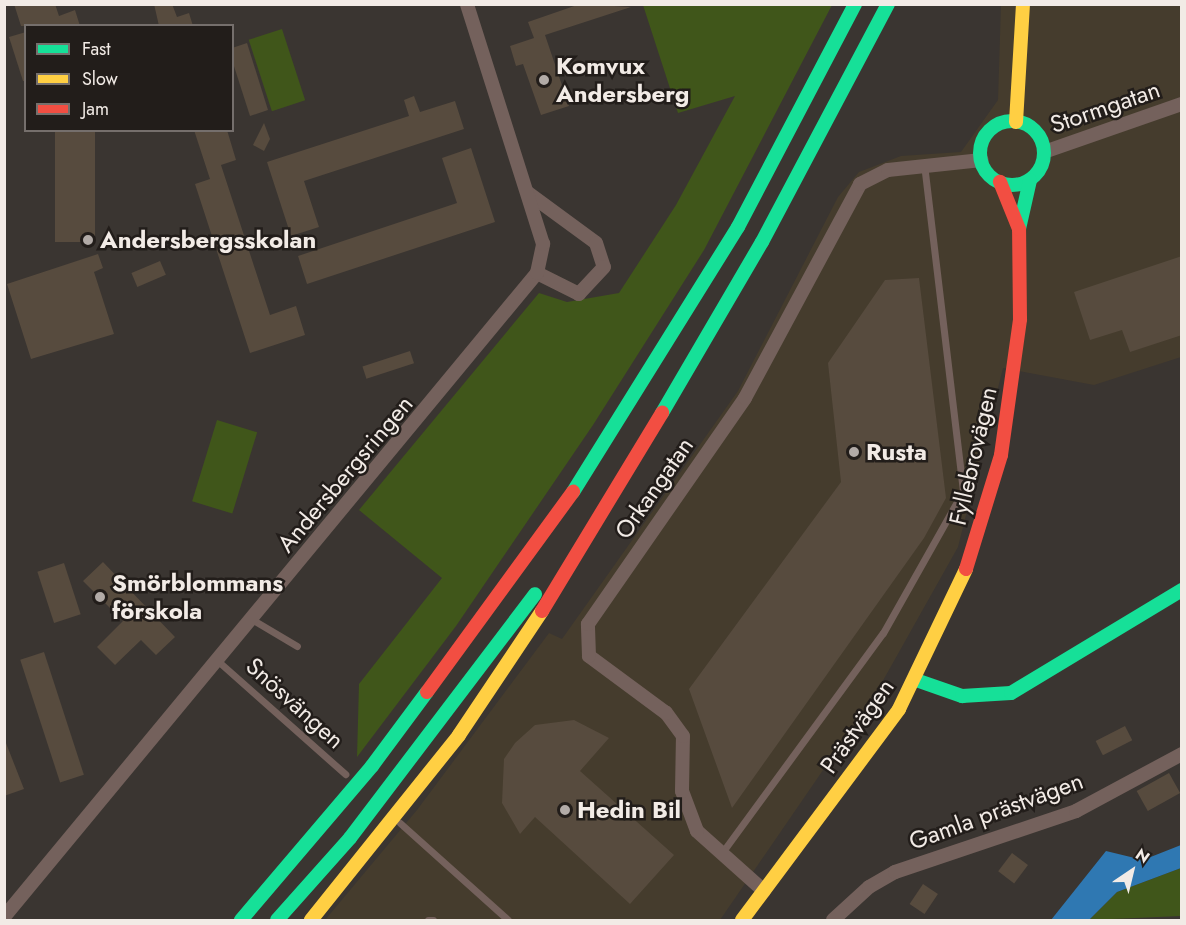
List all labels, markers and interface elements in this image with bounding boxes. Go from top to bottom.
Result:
legend [24,24,234,132]
text: Fast [82,36,111,62]
place label: Komvux Andersberg [556,52,690,108]
text: Slow [82,66,118,92]
marker: Komvux Andersberg [537,73,551,87]
street label: Stormgatan [1046,75,1164,139]
text: Jam [82,96,109,122]
place label: Andersbergsskolan [100,226,316,254]
marker: Andersbergsskolan [81,233,95,247]
street label: Fyllebrovägen [943,384,1003,528]
street label: Andersbergsringen [271,390,419,558]
street label: Orkangatan [609,432,699,544]
place label: Rusta [866,438,927,466]
marker: Rusta [847,445,861,459]
place label: Smörblommans förskola [112,569,283,625]
marker: Smörblommans förskola [93,590,107,604]
street label: Snösvängen [240,652,350,754]
street label: Prästvägen [814,673,900,779]
street label: Gamla prästvägen [905,766,1087,856]
place label: Hedin Bil [577,796,681,824]
marker: Hedin Bil [558,803,572,817]
north arrow [1102,841,1162,901]
text: N [1131,843,1154,869]

